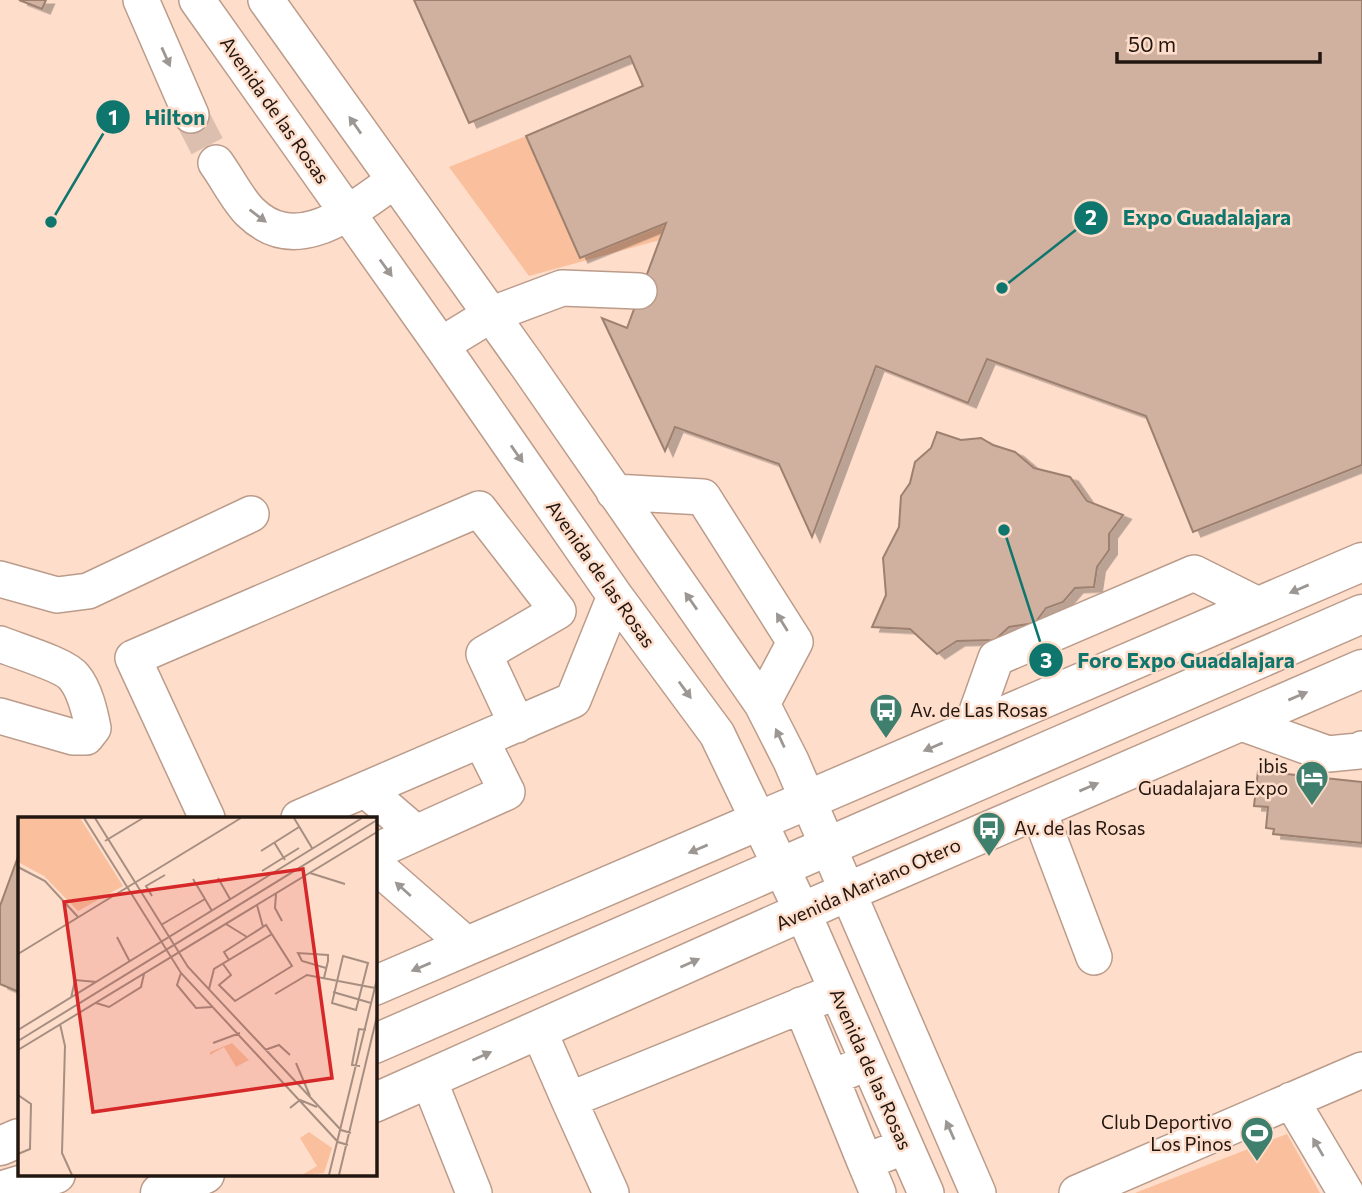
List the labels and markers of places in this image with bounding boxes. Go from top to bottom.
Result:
callout: Hilton [95,96,219,138]
callout: Expo Guadalajara [1074,197,1305,239]
callout: Foro Expo Guadalajara [1029,639,1309,681]
bus stop icon: Av. de Las Rosas [867,691,905,740]
place label: Av. de Las Rosas [910,698,1048,721]
place label: ibis Guadalajara Expo [1138,754,1288,799]
hotel icon: ibis Guadalajara Expo [1293,758,1331,807]
bus stop icon: Av. de las Rosas [970,809,1008,858]
place label: Av. de las Rosas [1014,816,1146,839]
place label: Club Deportivo Los Pinos [1101,1110,1232,1155]
sports icon: Club Deportivo Los Pinos [1238,1114,1276,1163]

